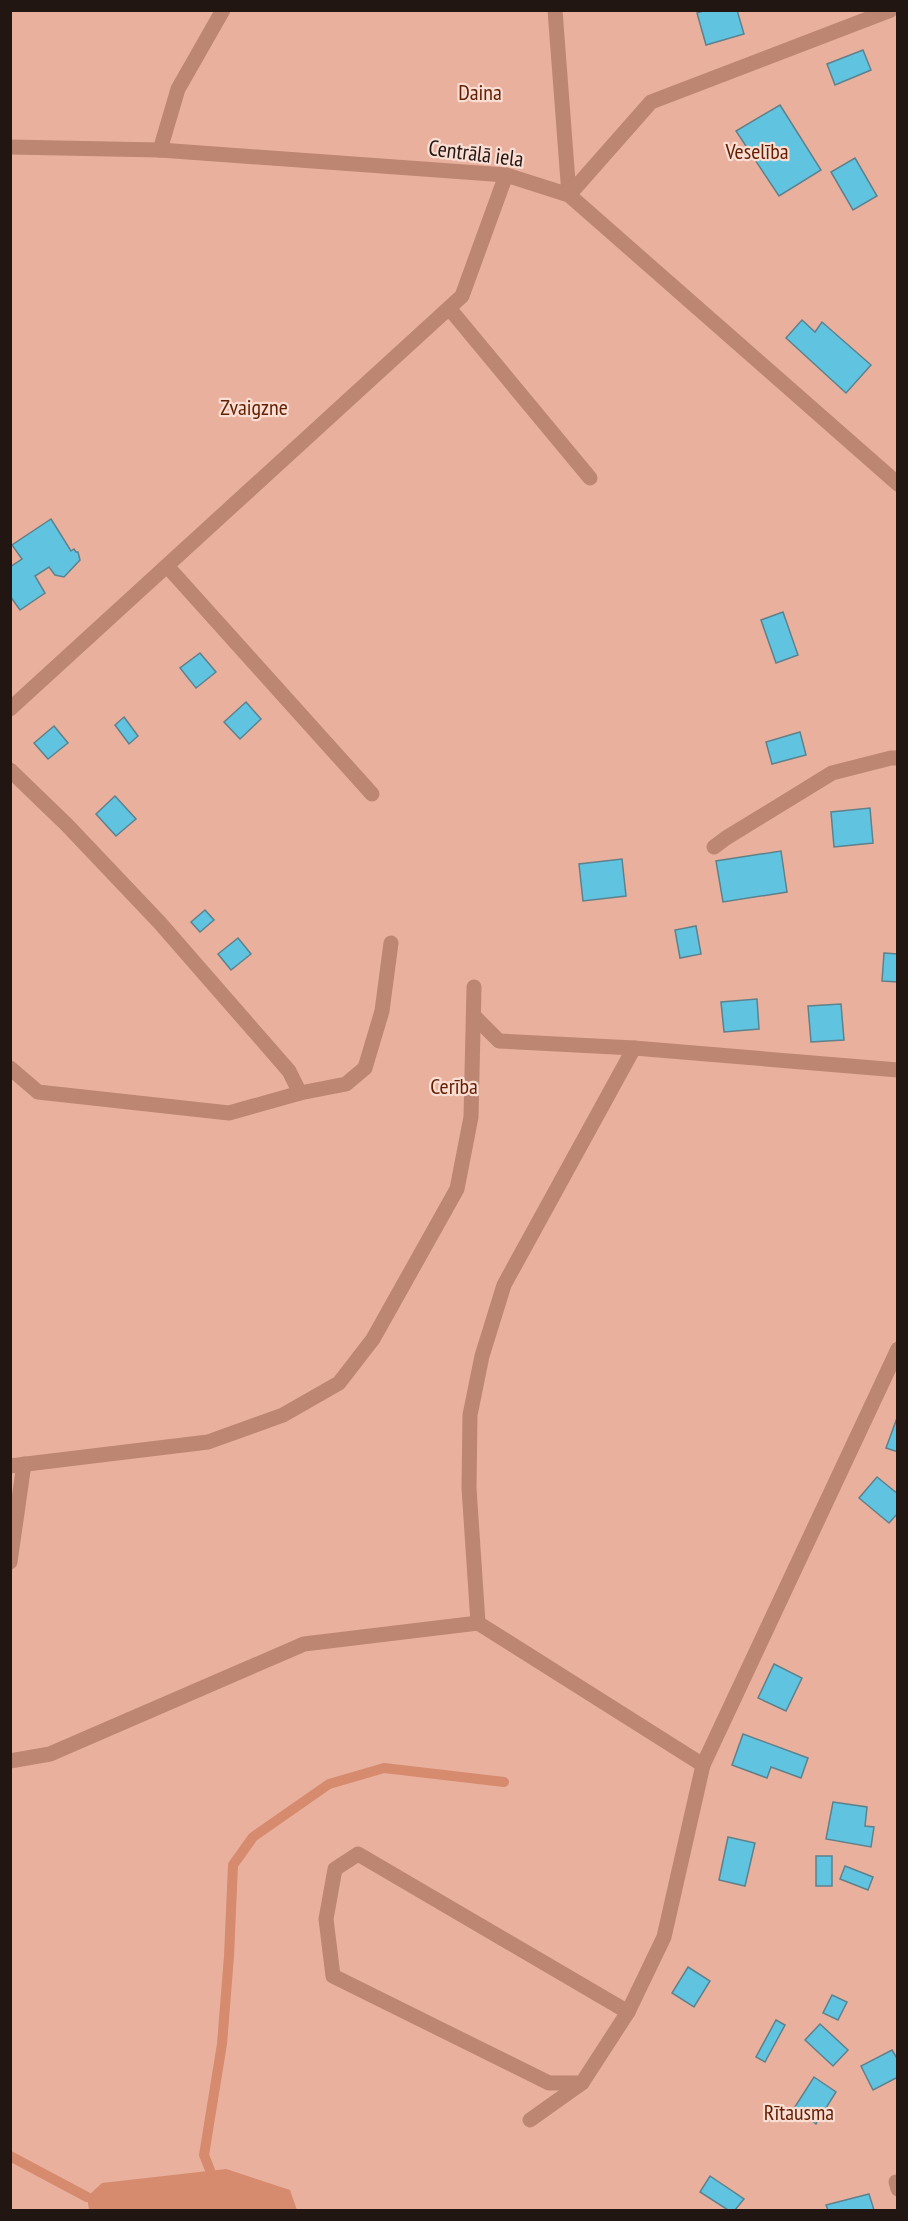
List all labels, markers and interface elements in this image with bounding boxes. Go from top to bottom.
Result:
park label: Daina [458,78,502,106]
street label: Centrālā iela [427,133,525,173]
park label: Veselība [725,137,788,165]
park label: Zvaigzne [220,393,288,421]
park label: Cerība [430,1072,478,1100]
park label: Rītausma [764,2098,834,2126]

